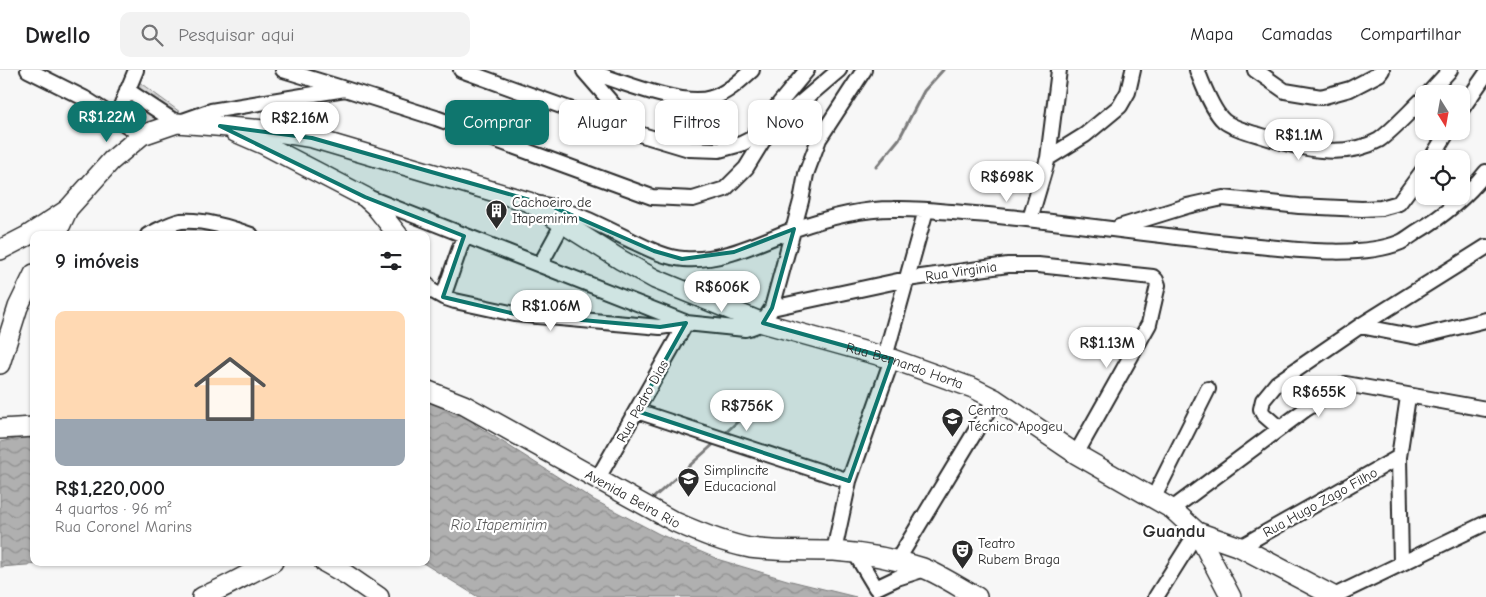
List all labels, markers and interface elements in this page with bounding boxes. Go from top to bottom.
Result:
search box [120,12,470,57]
text: Dwello [25,21,90,49]
icon: search [138,21,166,49]
text: Pesquisar aqui [178,24,295,46]
text: Mapa [1190,24,1233,45]
text: Camadas [1261,24,1332,45]
text: Compartilhar [1360,24,1461,45]
north arrow [1415,85,1470,140]
map controls [1415,85,1470,205]
pin: R$1.22M [61,100,153,143]
chip: Comprar [445,100,549,145]
chip: Alugar [559,100,645,145]
chip: Filtros [655,100,738,145]
chip: Novo [748,100,822,145]
pin: R$2.16M [254,102,346,144]
text: R$1.22M [79,108,135,126]
text: R$2.16M [271,109,329,127]
pin: R$1.1M [1258,118,1340,161]
text: R$1.1M [1275,126,1323,144]
button: locate [1415,150,1470,205]
pin: R$698K [966,160,1048,203]
text: R$698K [981,168,1033,186]
place label: Cachoeiro de Itapemirim [512,194,592,227]
building icon: Cachoeiro de Itapemirim [484,198,508,229]
icon: filters [377,247,405,275]
text: 9 imóveis [55,249,139,273]
street label: Rua Virginia [924,258,998,285]
pin: R$606K [681,270,763,313]
text: R$606K [695,278,749,296]
pin: R$1.06M [505,290,597,332]
text: R$1.06M [522,297,580,315]
pin: R$1.13M [1061,326,1153,369]
text: R$1.13M [1079,334,1135,352]
street label: Rua Bernardo Horta [844,339,965,393]
icon: home [185,344,275,434]
street label: Rua Pedro Dias [613,357,672,445]
pin: R$655K [1278,376,1360,418]
text: R$655K [1292,383,1346,401]
pin: R$756K [706,390,788,432]
text: R$756K [721,397,773,415]
place label: Centro Técnico Apogeu [968,402,1063,435]
school or university icon: Centro Técnico Apogeu [940,406,964,437]
place label: Simplincite Educacional [704,462,776,495]
street label: Rua Hugo Zago Filho [1260,464,1380,541]
street label: Avenida Beira Rio [582,466,683,532]
school or university icon: Simplincite Educacional [676,466,700,497]
text: R$1,220,000 [55,476,165,500]
text: 4 quartos · 96 m² [55,500,171,518]
water label: Rio Itapemirim [451,516,547,534]
text: Rua Coronel Marins [55,518,192,536]
district label: Guandu [1143,520,1206,542]
place label: Teatro Rubem Braga [978,535,1060,568]
theatre icon: Teatro Rubem Braga [950,539,974,570]

